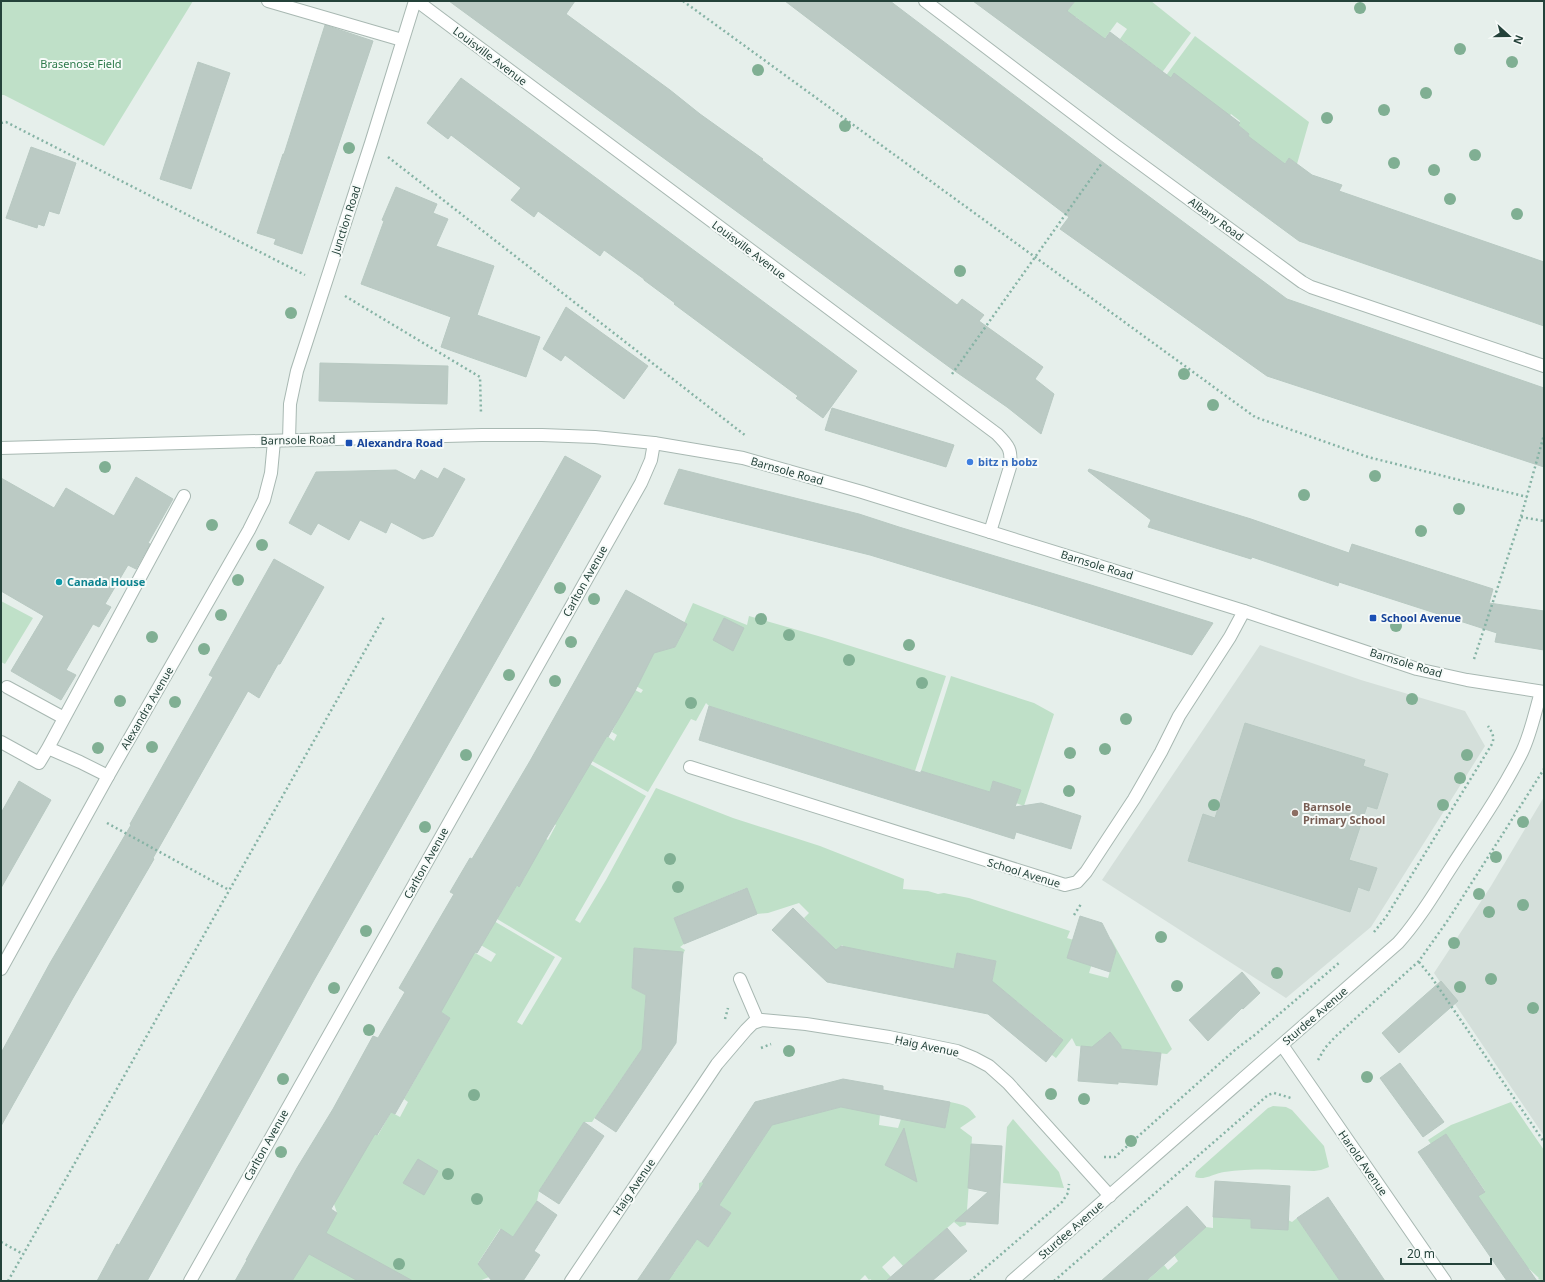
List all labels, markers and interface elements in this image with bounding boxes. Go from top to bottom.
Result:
north arrow [1489,16,1529,56]
street label: Louisville Avenue [450,23,530,88]
text: N [1510,33,1527,47]
park label: Brasenose Field [40,56,122,71]
street label: Junction Road [327,184,364,257]
street label: Albany Road [1186,194,1247,244]
street label: Louisville Avenue [709,217,789,282]
street label: Barnsole Road [260,431,336,448]
place label: Alexandra Road [357,435,443,450]
marker: Alexandra Road [344,438,354,448]
street label: Barnsole Road [749,453,825,488]
place label: bitz n bobz [978,454,1038,469]
marker: bitz n bobz [965,457,975,467]
street label: Carlton Avenue [559,542,610,619]
street label: Barnsole Road [1059,546,1135,583]
place label: Canada House [67,574,146,589]
marker: Canada House [54,577,64,587]
place label: School Avenue [1381,610,1462,625]
marker: School Avenue [1368,613,1378,623]
street label: Barnsole Road [1368,644,1444,681]
street label: Alexandra Avenue [117,664,176,752]
place label: Barnsole Primary School [1303,799,1385,827]
marker: Barnsole Primary School [1290,808,1300,818]
street label: Carlton Avenue [400,824,451,901]
street label: School Avenue [986,854,1063,891]
street label: Sturdee Avenue [1279,983,1350,1048]
street label: Haig Avenue [894,1031,961,1060]
street label: Carlton Avenue [240,1106,291,1183]
street label: Harold Avenue [1335,1127,1391,1198]
street label: Haig Avenue [609,1155,658,1218]
street label: Sturdee Avenue [1035,1197,1106,1262]
scale bar [1401,1240,1491,1266]
text: 20 m [1407,1245,1435,1262]

